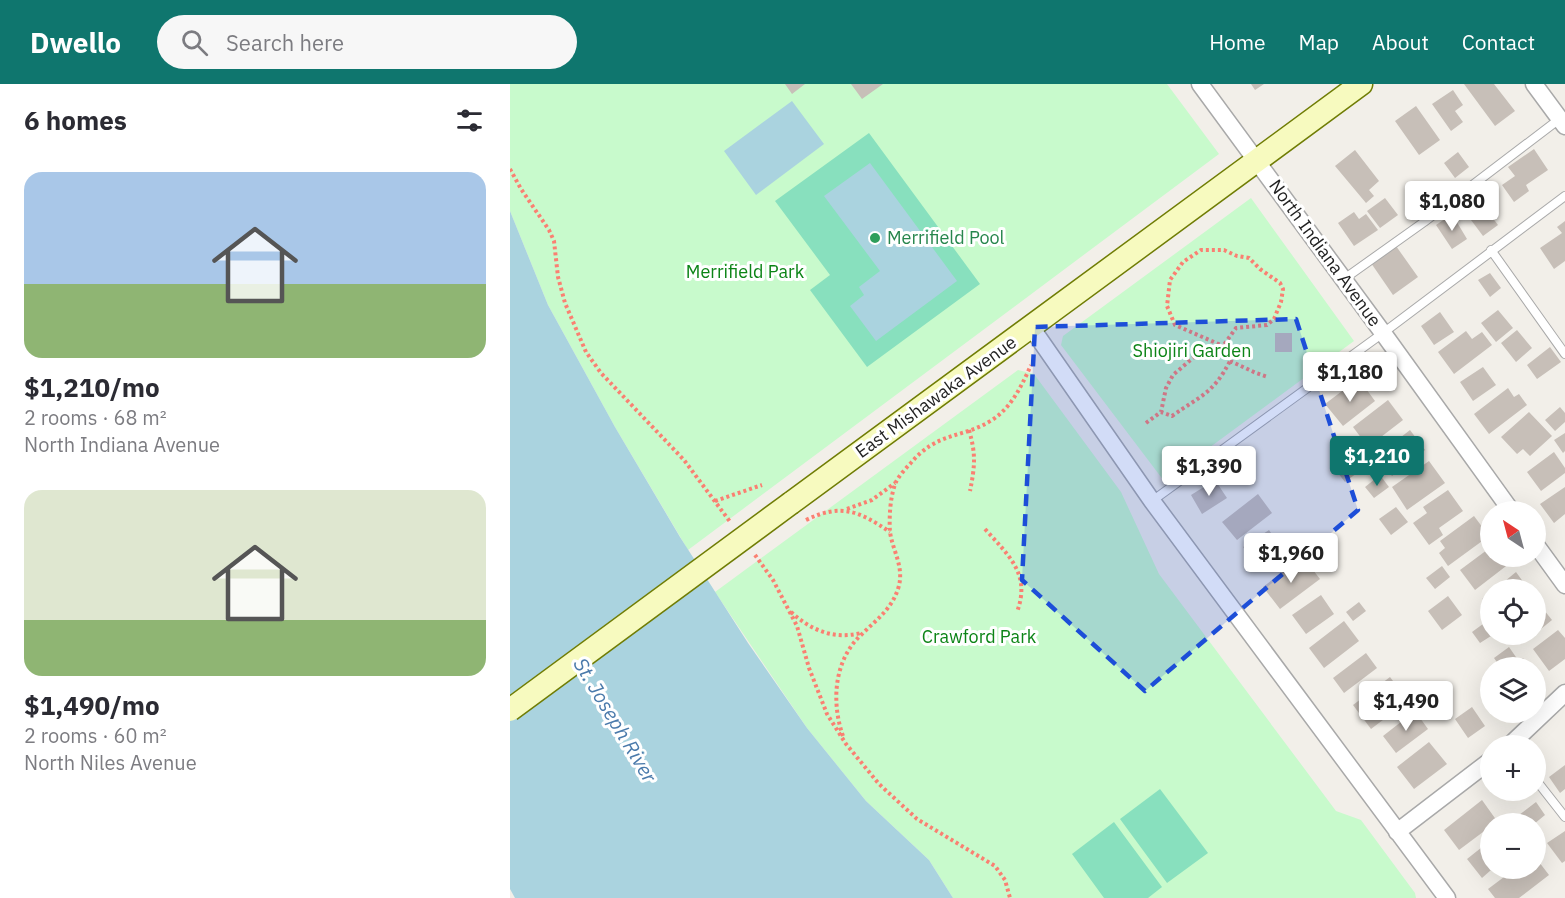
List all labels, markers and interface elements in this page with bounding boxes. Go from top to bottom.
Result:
search box [157,15,577,69]
text: Dwello [30,24,121,61]
icon: search [178,26,211,59]
text: Search here [226,28,344,57]
text: Home [1209,28,1266,56]
text: Map [1299,28,1339,56]
text: About [1372,28,1429,56]
text: Contact [1462,28,1535,56]
text: 6 homes [24,103,127,137]
icon: filters [453,104,486,137]
street label: North Indiana Avenue [1264,175,1387,331]
pin: $1,080 [1403,181,1501,232]
text: $1,080 [1419,187,1485,214]
icon: home [201,211,309,319]
place label: Merrifield Pool [887,226,1005,249]
marker: Merrifield Pool [868,231,882,245]
park label: Merrifield Park [686,260,805,283]
street label: East Mishawaka Avenue [851,330,1021,463]
park label: Shiojiri Garden [1133,339,1251,362]
pin: $1,180 [1301,352,1399,403]
text: $1,180 [1317,358,1383,385]
text: $1,210/mo [24,370,160,404]
text: 2 rooms · 68 m² [24,404,167,431]
text: North Indiana Avenue [24,431,220,458]
pin: $1,210 [1328,436,1426,487]
text: $1,210 [1344,442,1410,469]
pin: $1,390 [1160,446,1258,497]
text: $1,390 [1176,452,1242,479]
north arrow [1480,501,1546,567]
map controls [1480,501,1546,879]
icon: home [201,529,309,637]
pin: $1,960 [1242,533,1340,584]
text: $1,960 [1258,539,1324,566]
button: locate [1480,579,1546,645]
park label: Crawford Park [922,625,1037,648]
water label: St. Joseph River [568,652,664,788]
button: layers [1480,657,1546,723]
pin: $1,490 [1357,681,1455,732]
text: $1,490 [1373,687,1439,714]
text: $1,490/mo [24,688,160,722]
text: 2 rooms · 60 m² [24,722,167,749]
button: + [1480,735,1546,801]
text: North Niles Avenue [24,749,197,776]
button: − [1480,813,1546,879]

